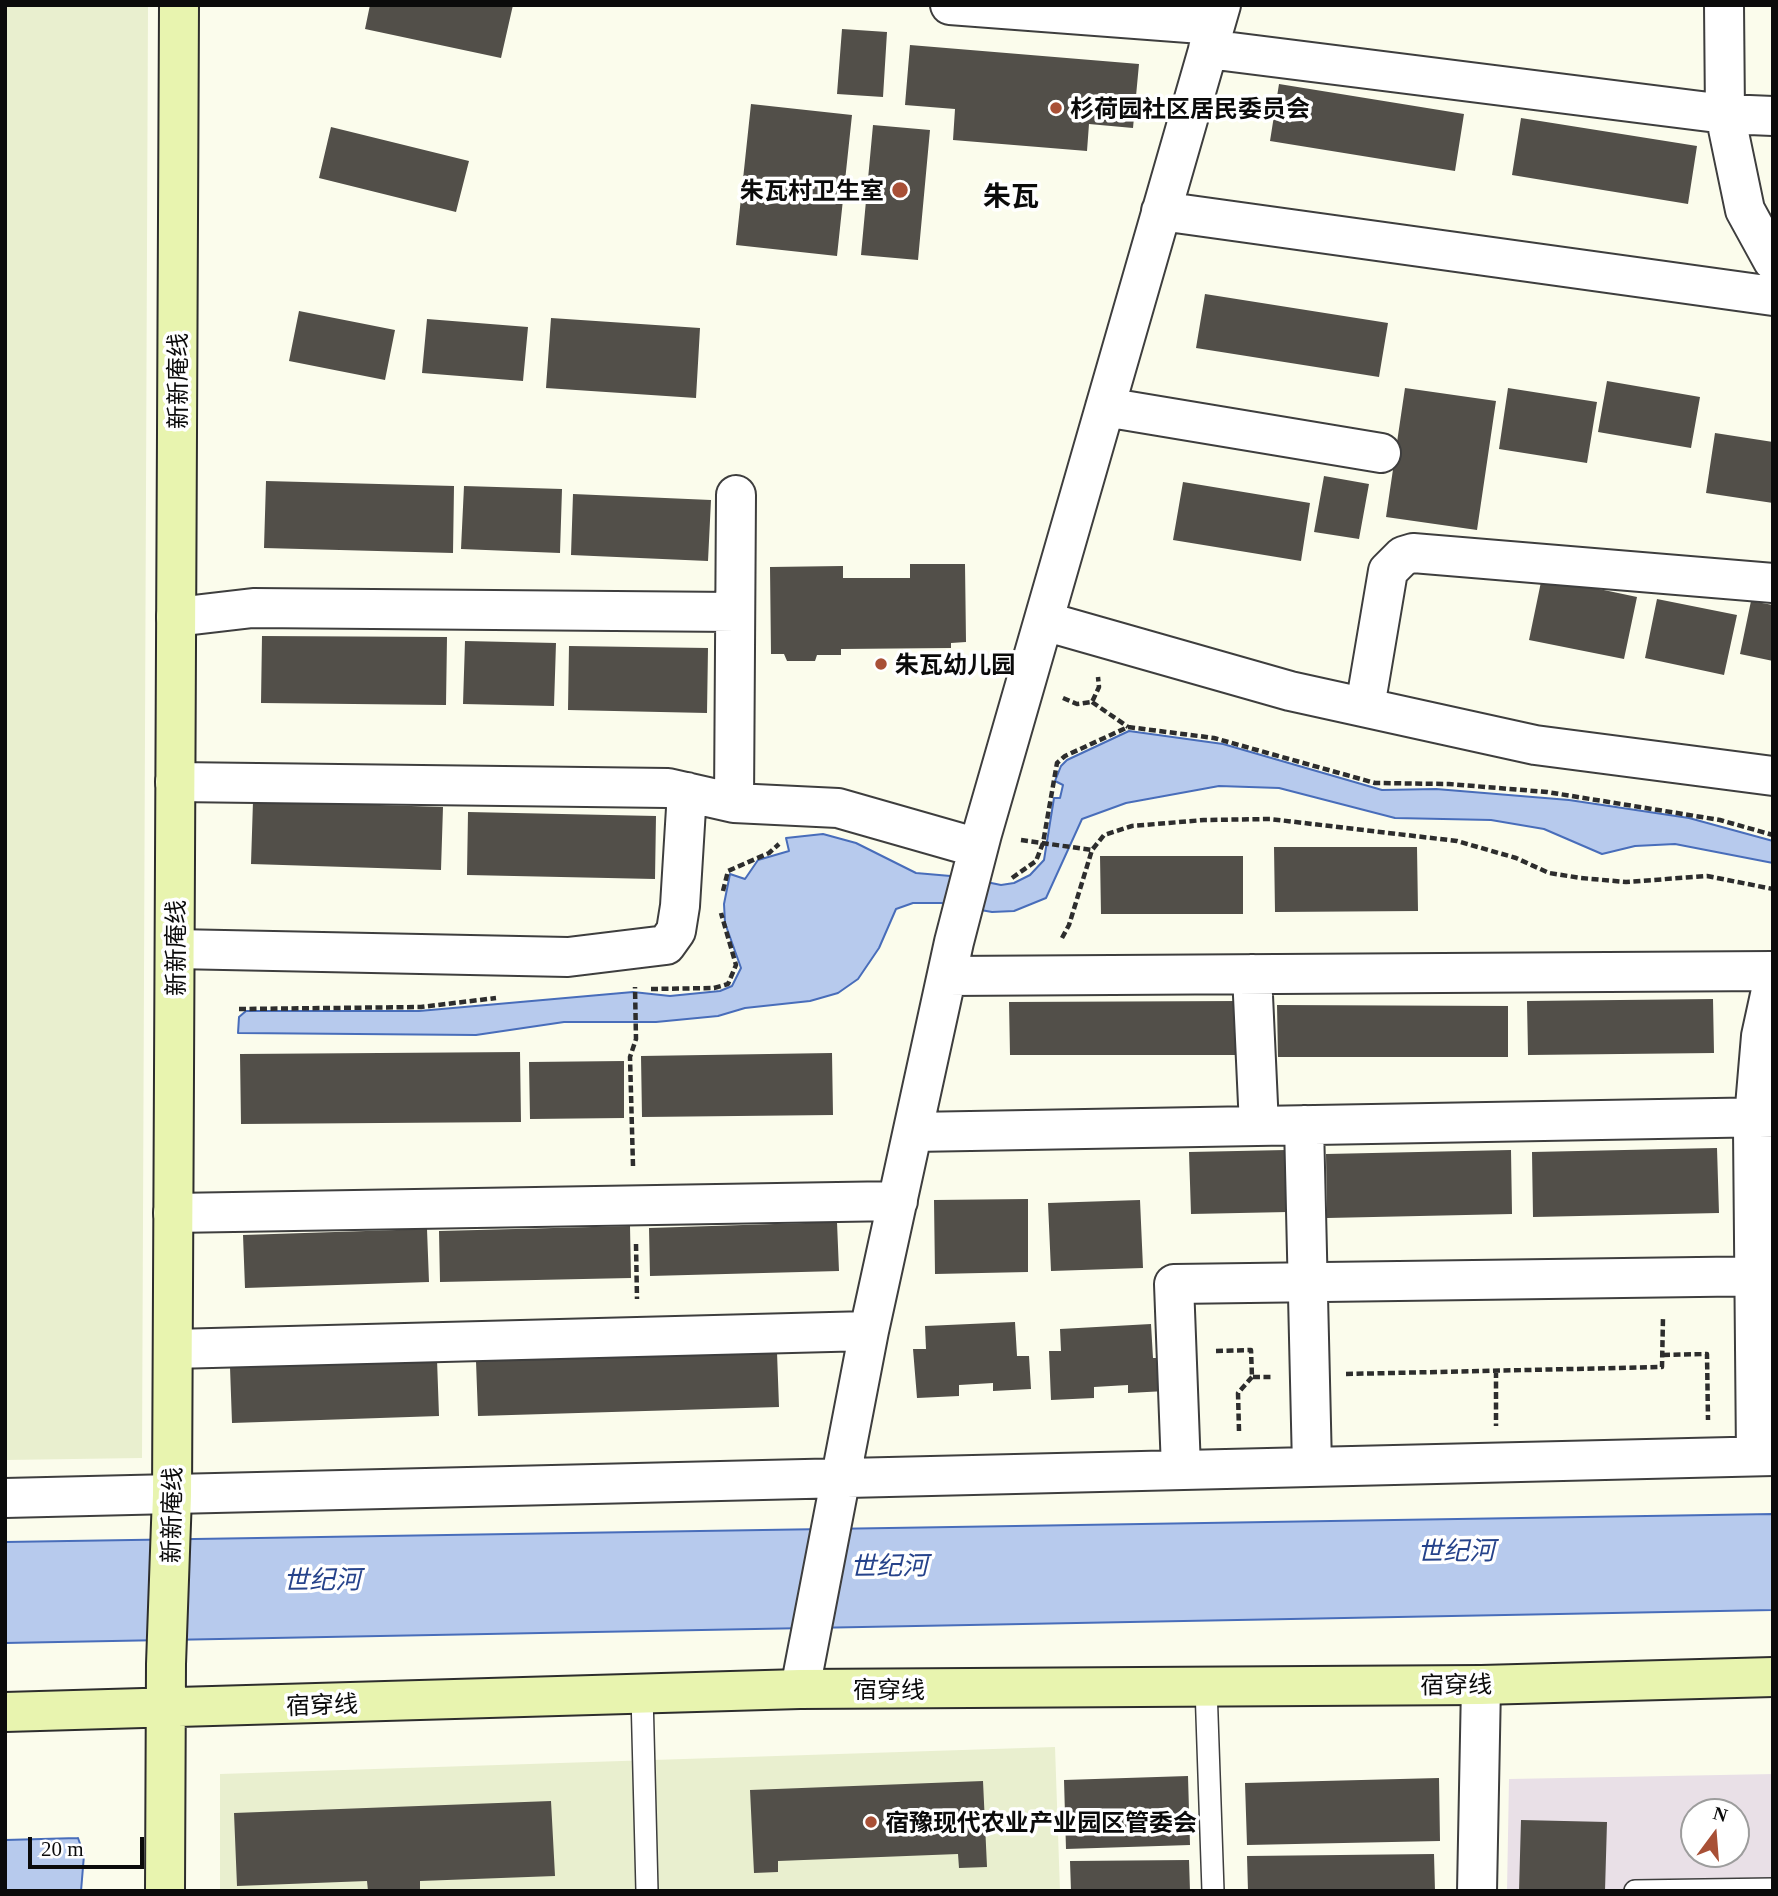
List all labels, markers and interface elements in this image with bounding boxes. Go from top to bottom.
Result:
place label: 杉荷园社区居民委员会 [1070,94,1310,122]
marker: 杉荷园社区居民委员会 [1048,100,1064,116]
place label: 朱瓦村卫生室 [740,176,884,204]
district label: 朱瓦 [983,178,1039,212]
marker: 朱瓦村卫生室 [890,180,910,200]
street label: 新新庵线 [163,333,191,429]
place label: 朱瓦幼儿园 [895,650,1015,678]
marker: 朱瓦幼儿园 [873,656,889,672]
street label: 新新庵线 [161,900,189,996]
street label: 新新庵线 [156,1467,186,1563]
water label: 世纪河 [1417,1534,1495,1566]
water label: 世纪河 [850,1549,928,1581]
water label: 世纪河 [283,1563,361,1595]
street label: 宿穿线 [1420,1669,1492,1699]
street label: 宿穿线 [853,1675,925,1703]
street label: 宿穿线 [286,1688,358,1720]
north arrow [1680,1798,1750,1868]
text: N [1711,1802,1730,1826]
place label: 宿豫现代农业产业园区管委会 [885,1808,1197,1836]
marker: 宿豫现代农业产业园区管委会 [863,1814,879,1830]
scale bar [32,1822,147,1866]
text: 20 m [41,1837,84,1861]

